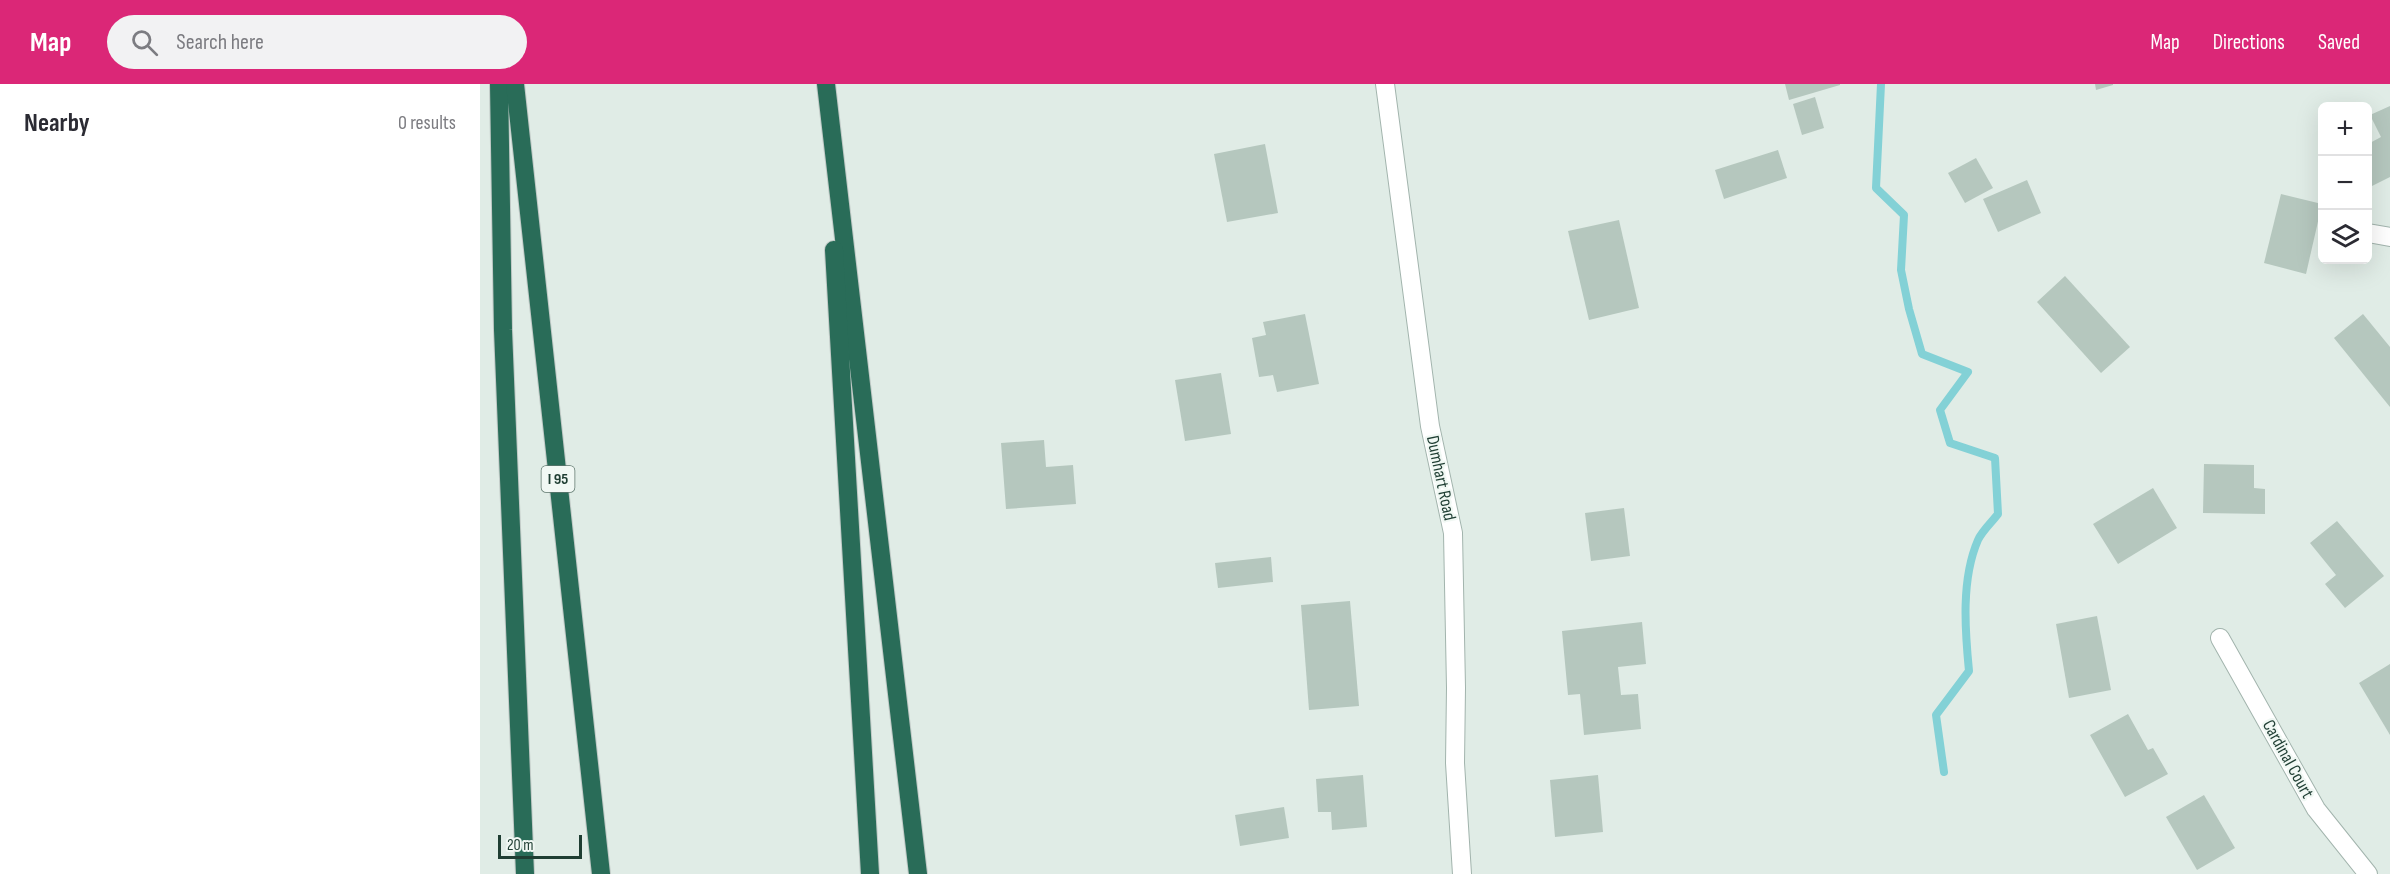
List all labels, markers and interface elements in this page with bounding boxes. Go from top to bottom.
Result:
search box [107,15,527,69]
text: Map [30,26,71,59]
icon: search [128,26,161,59]
text: Search here [176,29,264,56]
text: Map [2150,30,2180,55]
text: Directions [2213,30,2285,55]
text: Saved [2318,30,2360,55]
map controls [2318,102,2372,264]
button: + [2318,102,2372,156]
text: Nearby [24,108,90,139]
text: 0 results [398,111,456,135]
button: − [2318,156,2372,210]
button: layers [2318,210,2372,264]
street label: Dumhart Road [1422,434,1460,522]
road number: I 95 [542,466,574,492]
street label: Cardinal Court [2258,716,2318,802]
scale bar [498,832,582,860]
text: 20 m [507,836,534,855]

